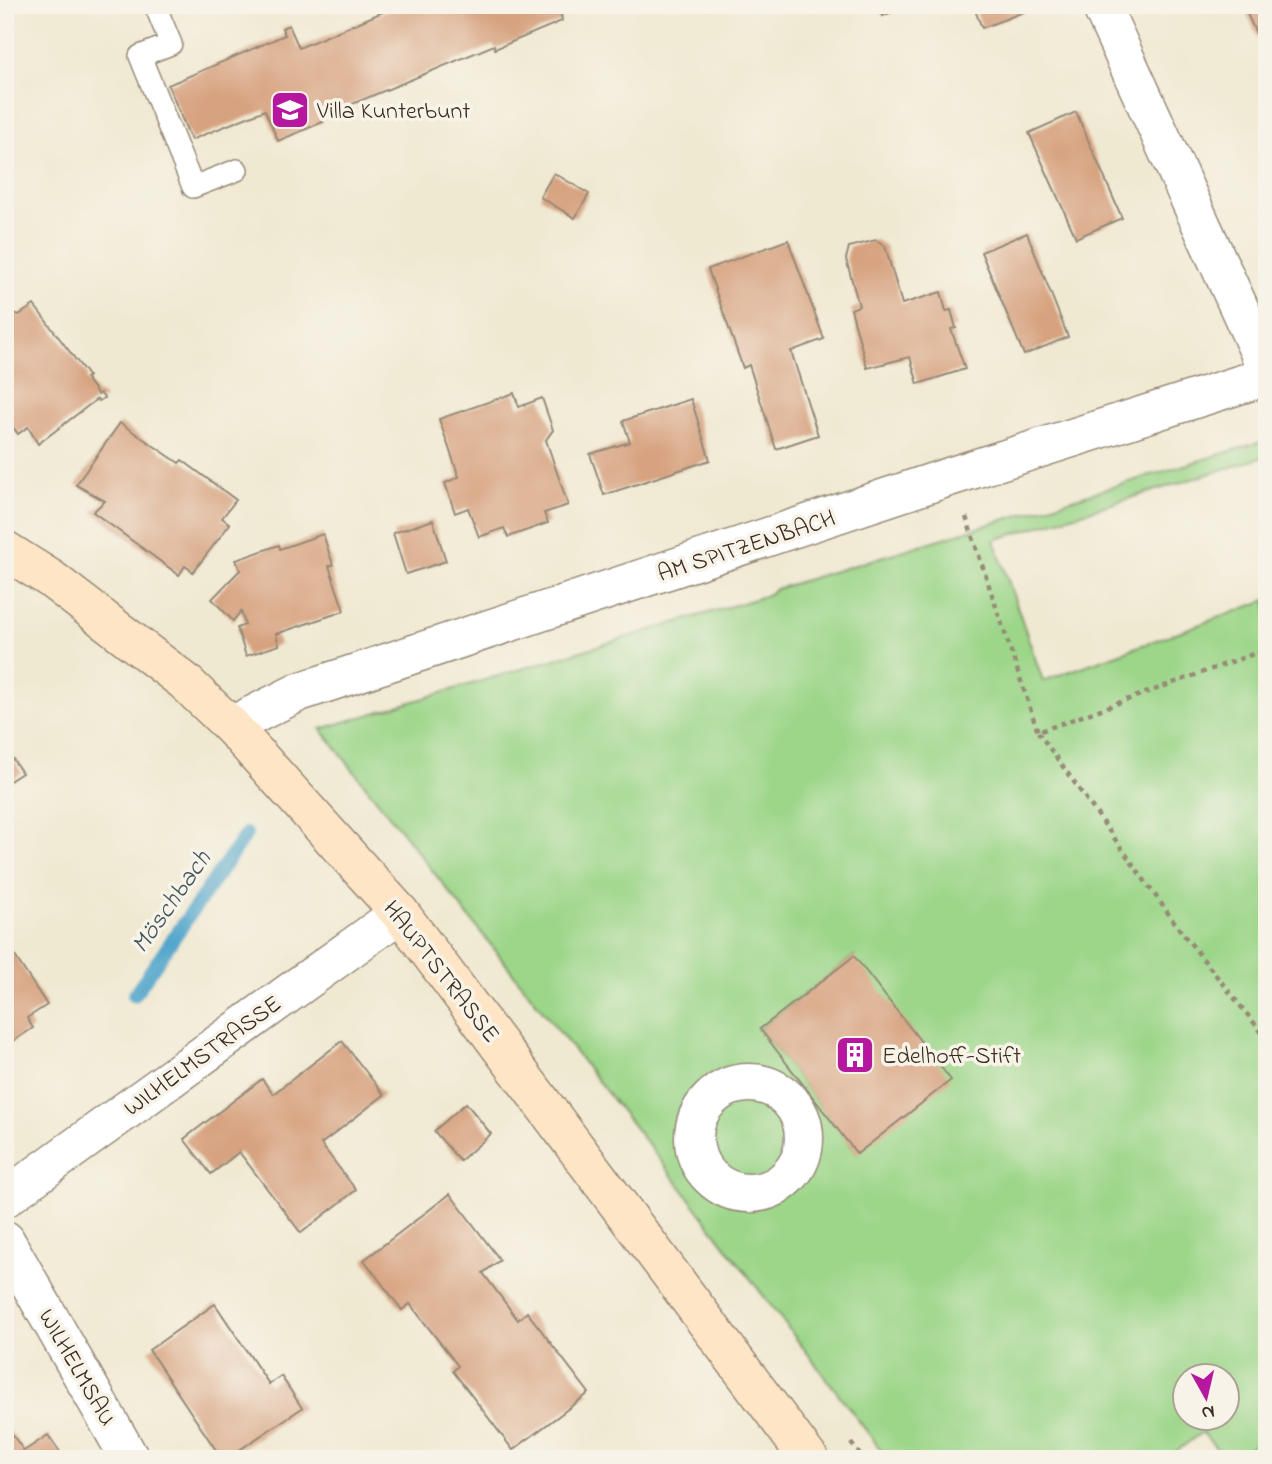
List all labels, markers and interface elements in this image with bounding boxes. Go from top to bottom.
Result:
school or university icon: Villa Kunterbunt [269,89,311,131]
place label: Villa Kunterbunt [316,95,470,130]
street label: AM SPITZENBACH [653,502,840,593]
water label: Möschbach [123,843,222,962]
street label: HAUPTSTRASSE [373,894,507,1051]
street label: WILHELMSTRASSE [117,988,290,1126]
building icon: Edelhoff-Stift [834,1034,876,1076]
place label: Edelhoff-Stift [882,1040,1021,1075]
street label: WILHELMSAU [28,1303,124,1433]
north arrow [1170,1362,1240,1432]
text: N [1200,1397,1216,1426]

